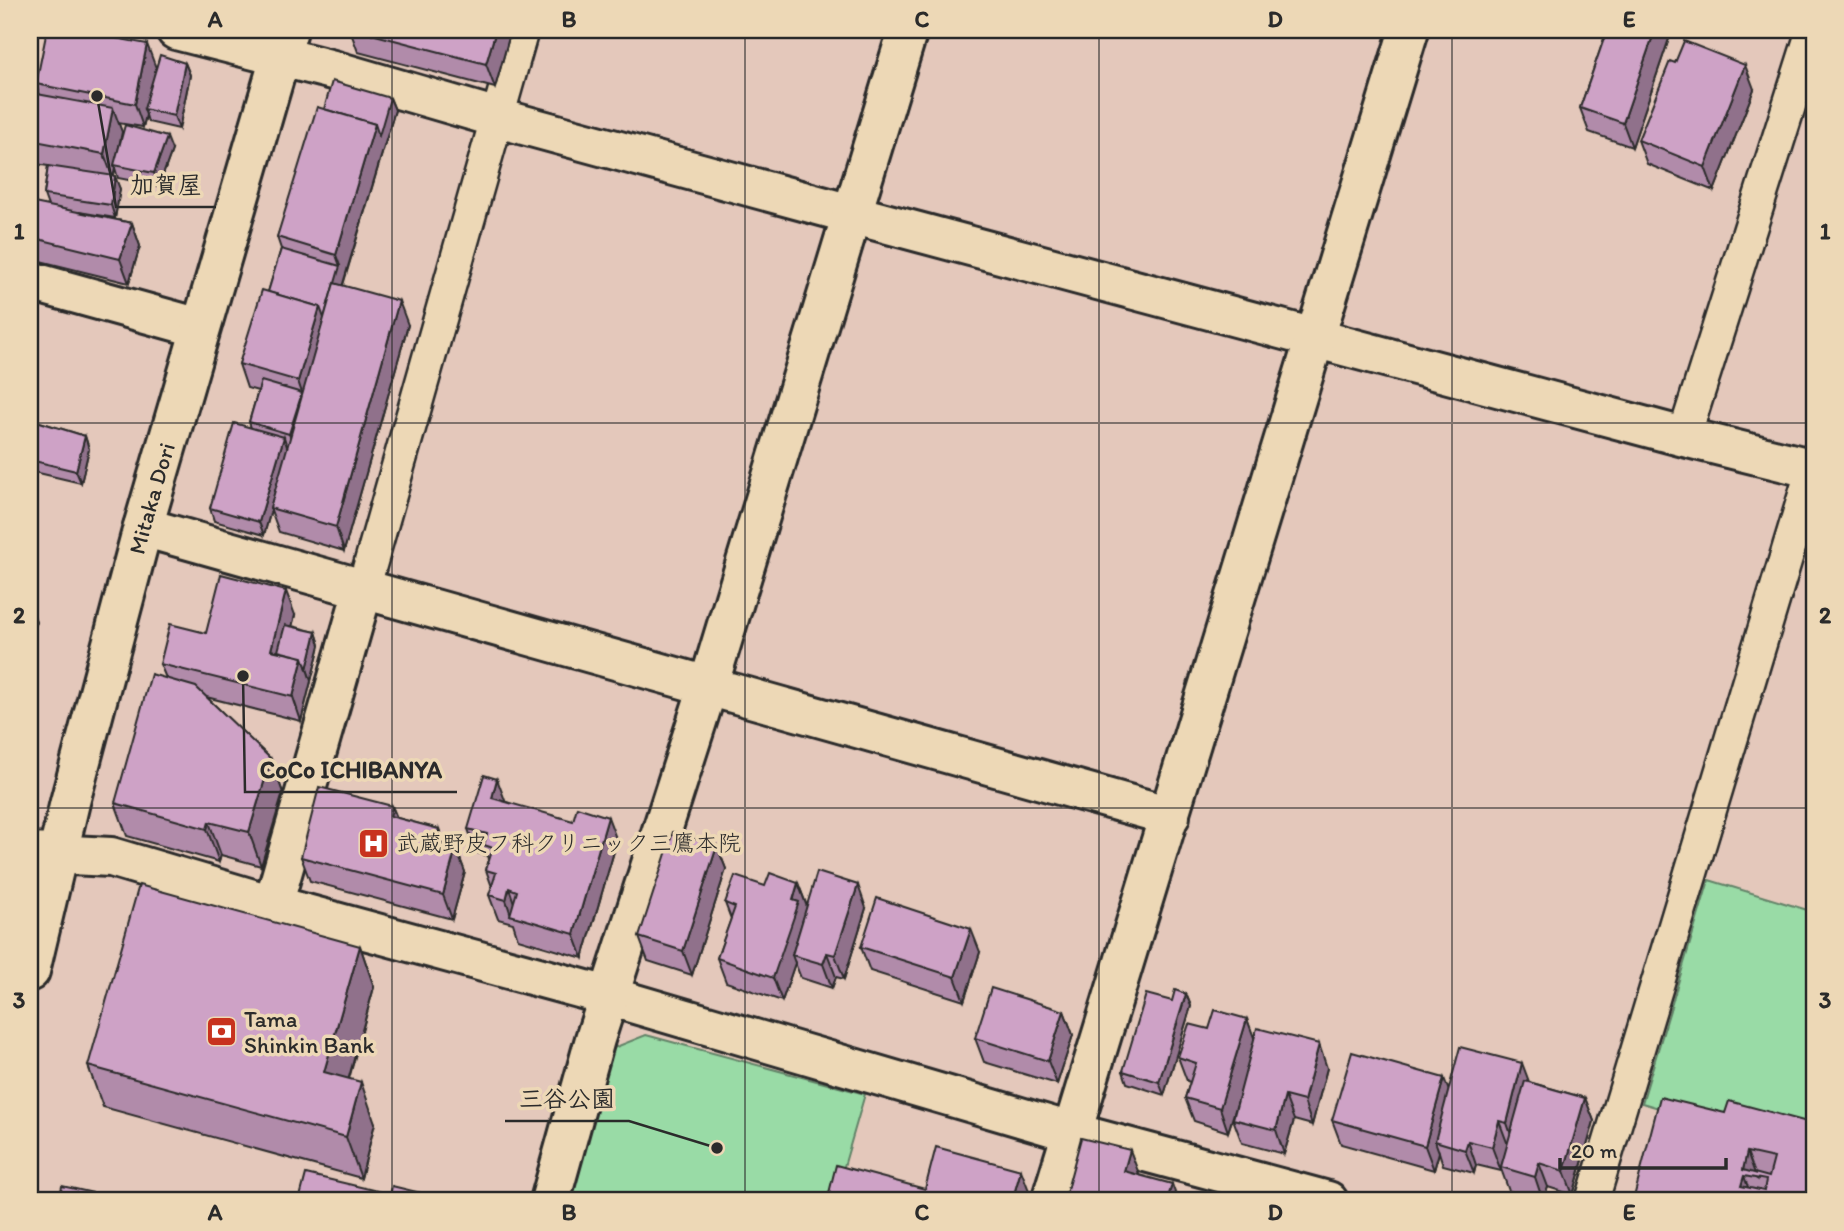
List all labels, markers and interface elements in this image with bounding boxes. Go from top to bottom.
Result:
text: A [207,5,223,33]
text: B [562,5,577,33]
text: C [915,5,930,33]
text: D [1267,5,1283,33]
text: E [1623,5,1636,33]
callout: 加賀屋 [116,162,216,207]
text: 加賀屋 [130,170,202,199]
text: 1 [14,217,25,245]
text: 1 [1820,217,1831,245]
street label: Mitaka Dori [122,439,181,557]
text: 2 [13,601,26,629]
text: 2 [1819,601,1832,629]
callout: CoCo ICHIBANYA [245,747,457,792]
text: CoCo ICHIBANYA [260,755,443,784]
hospital icon: 武蔵野皮フ科クリニック三鷹本院 [356,826,390,860]
place label: 武蔵野皮フ科クリニック三鷹本院 [396,829,741,857]
text: 3 [13,986,26,1014]
text: 3 [1819,986,1832,1014]
place label: Tama Shinkin Bank [244,1005,374,1059]
bank icon: Tama Shinkin Bank [204,1015,238,1049]
callout: 三谷公園 [505,1076,629,1121]
text: 三谷公園 [519,1084,615,1113]
scale bar [1560,1126,1727,1170]
text: 20 m [1571,1138,1618,1163]
text: A [207,1198,223,1226]
text: B [562,1198,577,1226]
text: C [915,1198,930,1226]
text: D [1267,1198,1283,1226]
text: E [1623,1198,1636,1226]

